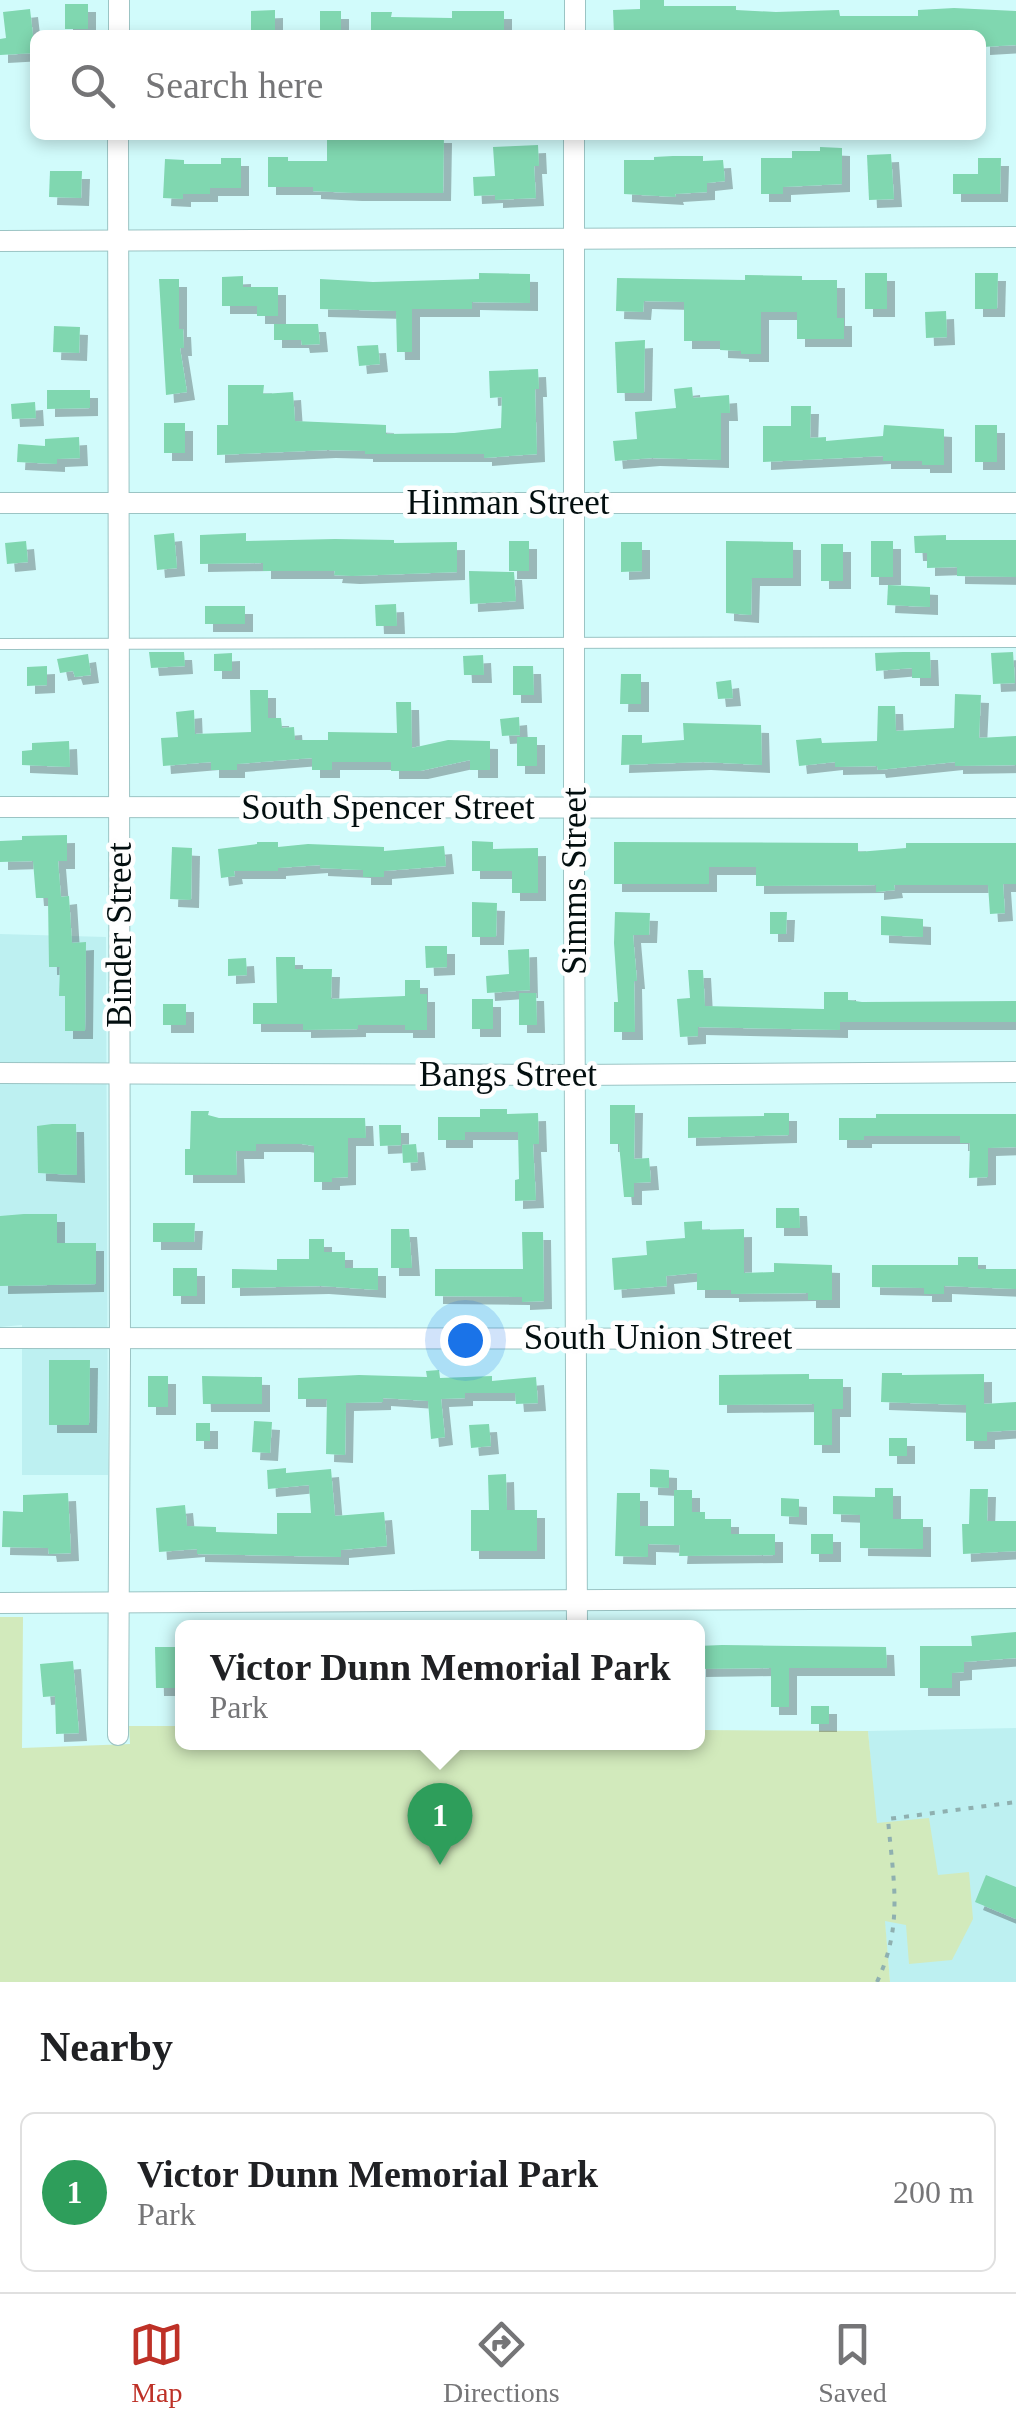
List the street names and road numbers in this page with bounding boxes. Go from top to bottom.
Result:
street label: Hinman Street [406,483,610,522]
street label: Simms Street [555,787,594,975]
street label: South Spencer Street [241,788,535,827]
street label: Binder Street [100,842,139,1028]
street label: Bangs Street [419,1055,597,1094]
street label: South Union Street [524,1318,792,1357]

